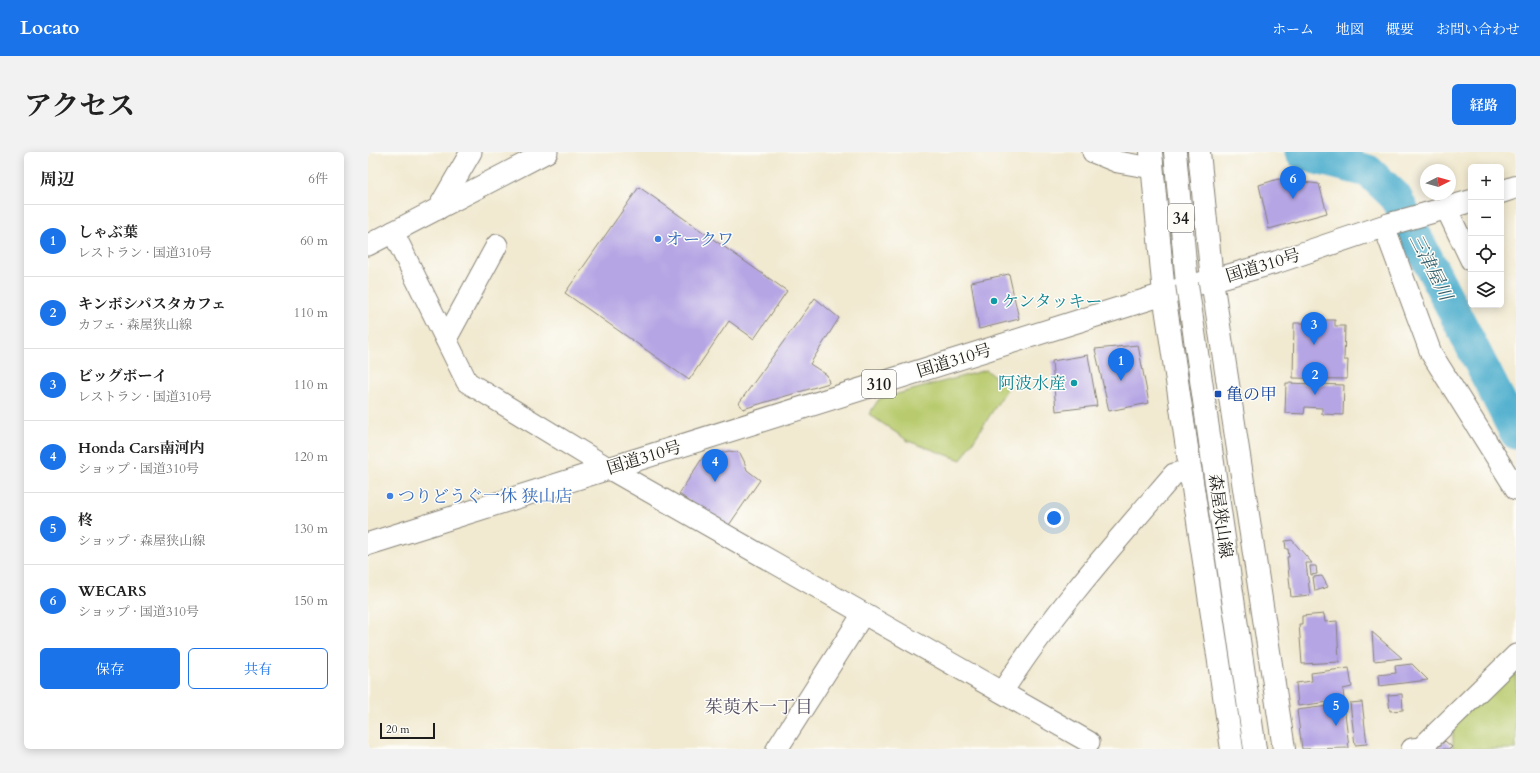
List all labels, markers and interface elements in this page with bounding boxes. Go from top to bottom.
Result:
text: Locato [20,15,79,41]
text: ホーム [1272,20,1314,39]
text: 地図 [1336,20,1364,39]
text: 概要 [1386,20,1414,39]
text: お問い合わせ [1436,20,1520,39]
button: 経路 [1452,84,1516,125]
text: アクセス [24,87,135,125]
north arrow [1420,164,1456,200]
map controls [1468,164,1504,308]
button: + [1468,164,1504,200]
pin: 6 [1280,166,1306,199]
text: 周辺 [40,168,74,191]
text: 6件 [308,170,328,188]
button: − [1468,200,1504,236]
road number: 34 [1168,204,1194,232]
text: しゃぶ葉 [78,222,138,242]
place label: オークワ [666,228,734,251]
water label: 三津屋川 [1403,229,1459,307]
text: 1 [50,232,56,250]
text: 60 m [300,232,328,250]
marker: オークワ [653,234,663,244]
button: locate [1468,236,1504,272]
street label: 国道310号 [1223,243,1303,288]
text: レストラン · 国道310号 [78,244,212,262]
button: layers [1468,272,1504,308]
place label: ケンタッキー [1002,290,1102,313]
text: キンボシパスタカフェ [78,294,226,314]
marker: ケンタッキー [989,296,999,306]
text: 2 [50,304,56,322]
text: 110 m [294,304,328,322]
pin: 3 [1301,312,1327,345]
text: カフェ · 森屋狭山線 [78,316,192,334]
street label: 国道310号 [914,338,994,383]
pin: 1 [1108,348,1134,381]
pin: 2 [1302,362,1328,395]
text: ビッグボーイ [78,366,167,386]
road number: 310 [862,370,896,398]
place label: 阿波水産 [998,372,1066,395]
text: 3 [50,376,56,394]
text: 110 m [294,376,328,394]
marker: 阿波水産 [1069,378,1079,388]
place label: 亀の甲 [1226,383,1277,406]
text: レストラン · 国道310号 [78,388,212,406]
marker: 亀の甲 [1213,389,1223,399]
street label: 国道310号 [604,435,684,480]
text: Honda Cars南河内 [78,438,205,458]
text: 4 [50,448,56,466]
text: 120 m [294,448,328,466]
pin: 4 [702,449,728,482]
text: ショップ · 国道310号 [78,460,199,478]
street label: 森屋狭山線 [1203,472,1238,560]
place label: つりどうぐ一休 狭山店 [398,485,573,508]
marker: つりどうぐ一休 狭山店 [385,491,395,501]
your location [1044,508,1064,528]
text: 柊 [78,510,93,530]
text: 5 [50,520,56,538]
text: 130 m [294,520,328,538]
text: ショップ · 森屋狭山線 [78,532,205,550]
text: WECARS [78,581,146,601]
text: 6 [50,592,56,610]
text: 150 m [294,592,328,610]
text: ショップ · 国道310号 [78,603,199,621]
button: 保存 [40,648,180,689]
button: 共有 [188,648,328,689]
pin: 5 [1323,693,1349,726]
district label: 茱萸木一丁目 [705,695,813,720]
scale bar [380,721,435,740]
text: 20 m [386,722,410,737]

